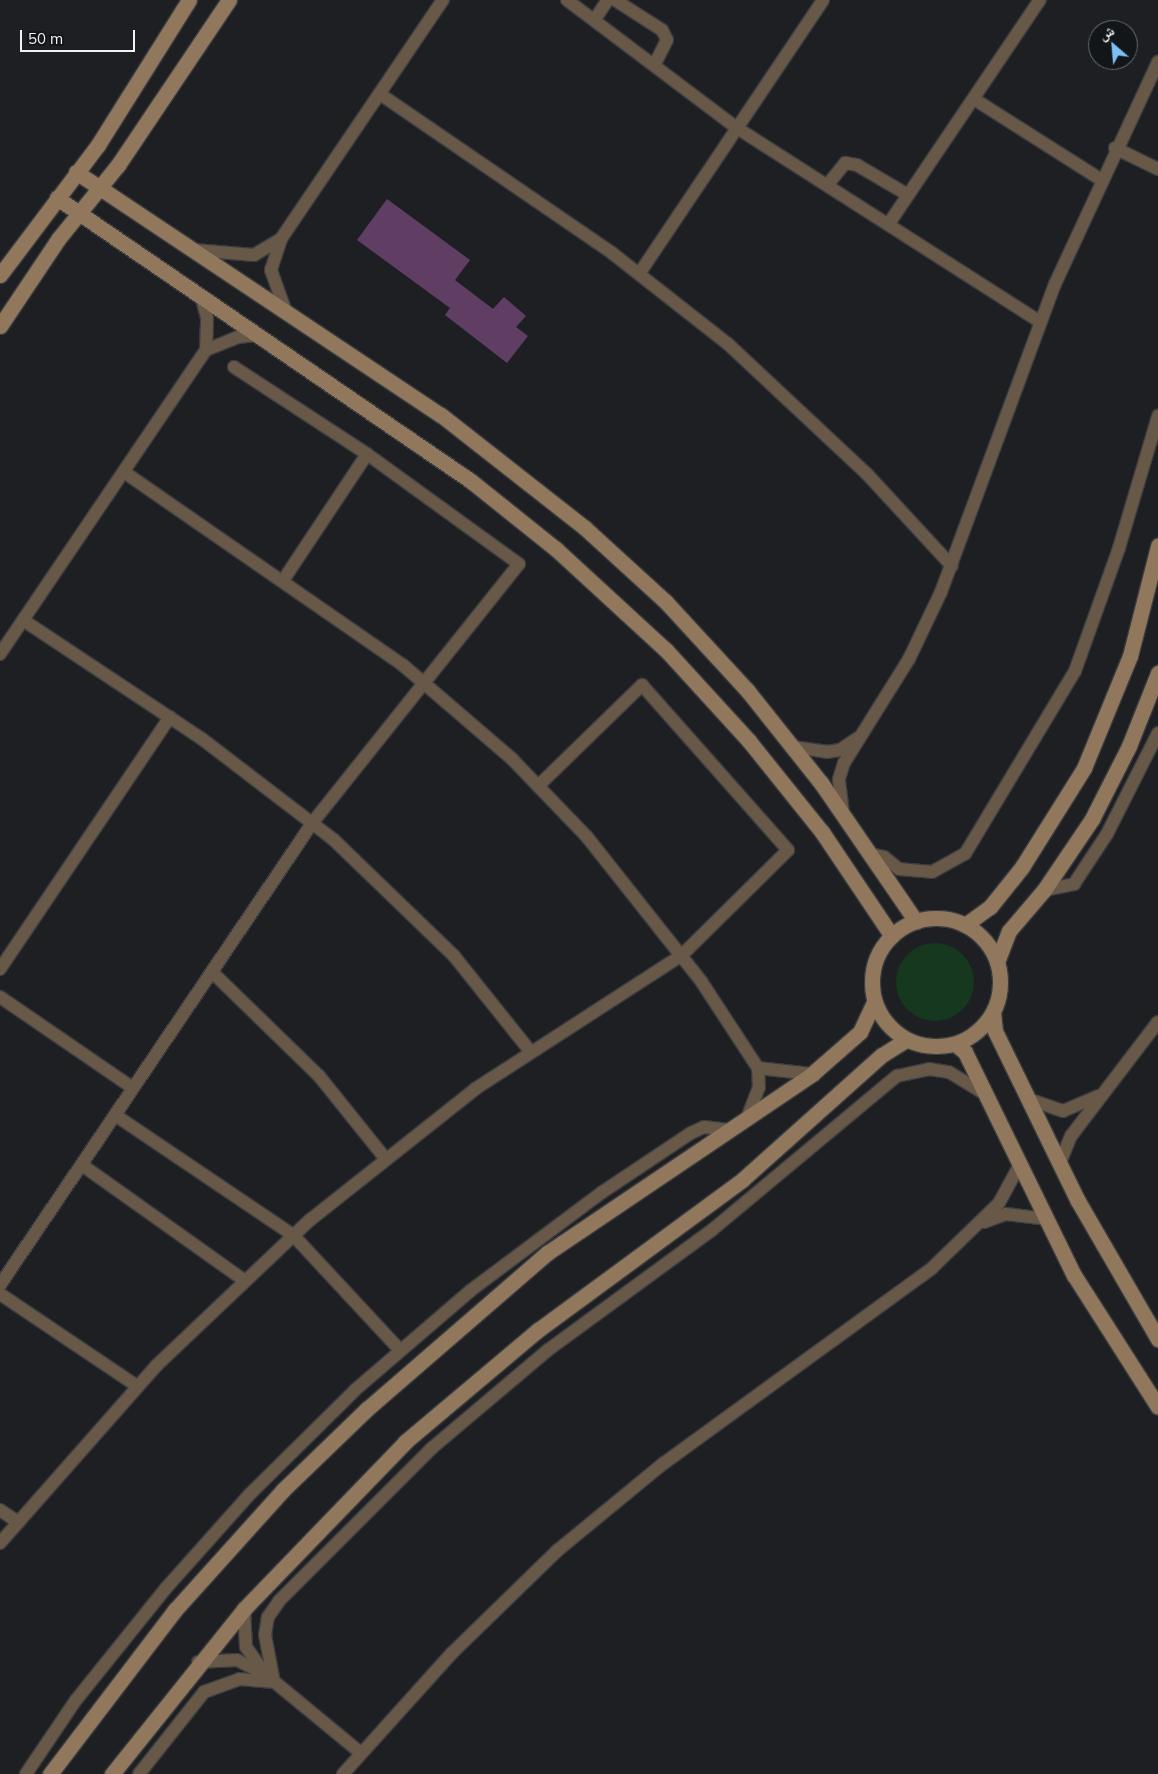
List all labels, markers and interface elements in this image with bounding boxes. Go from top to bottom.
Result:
scale bar [22,20,138,52]
north arrow [1088,20,1138,70]
text: ش [1096,21,1117,44]
text: 50 m [28,29,63,48]

